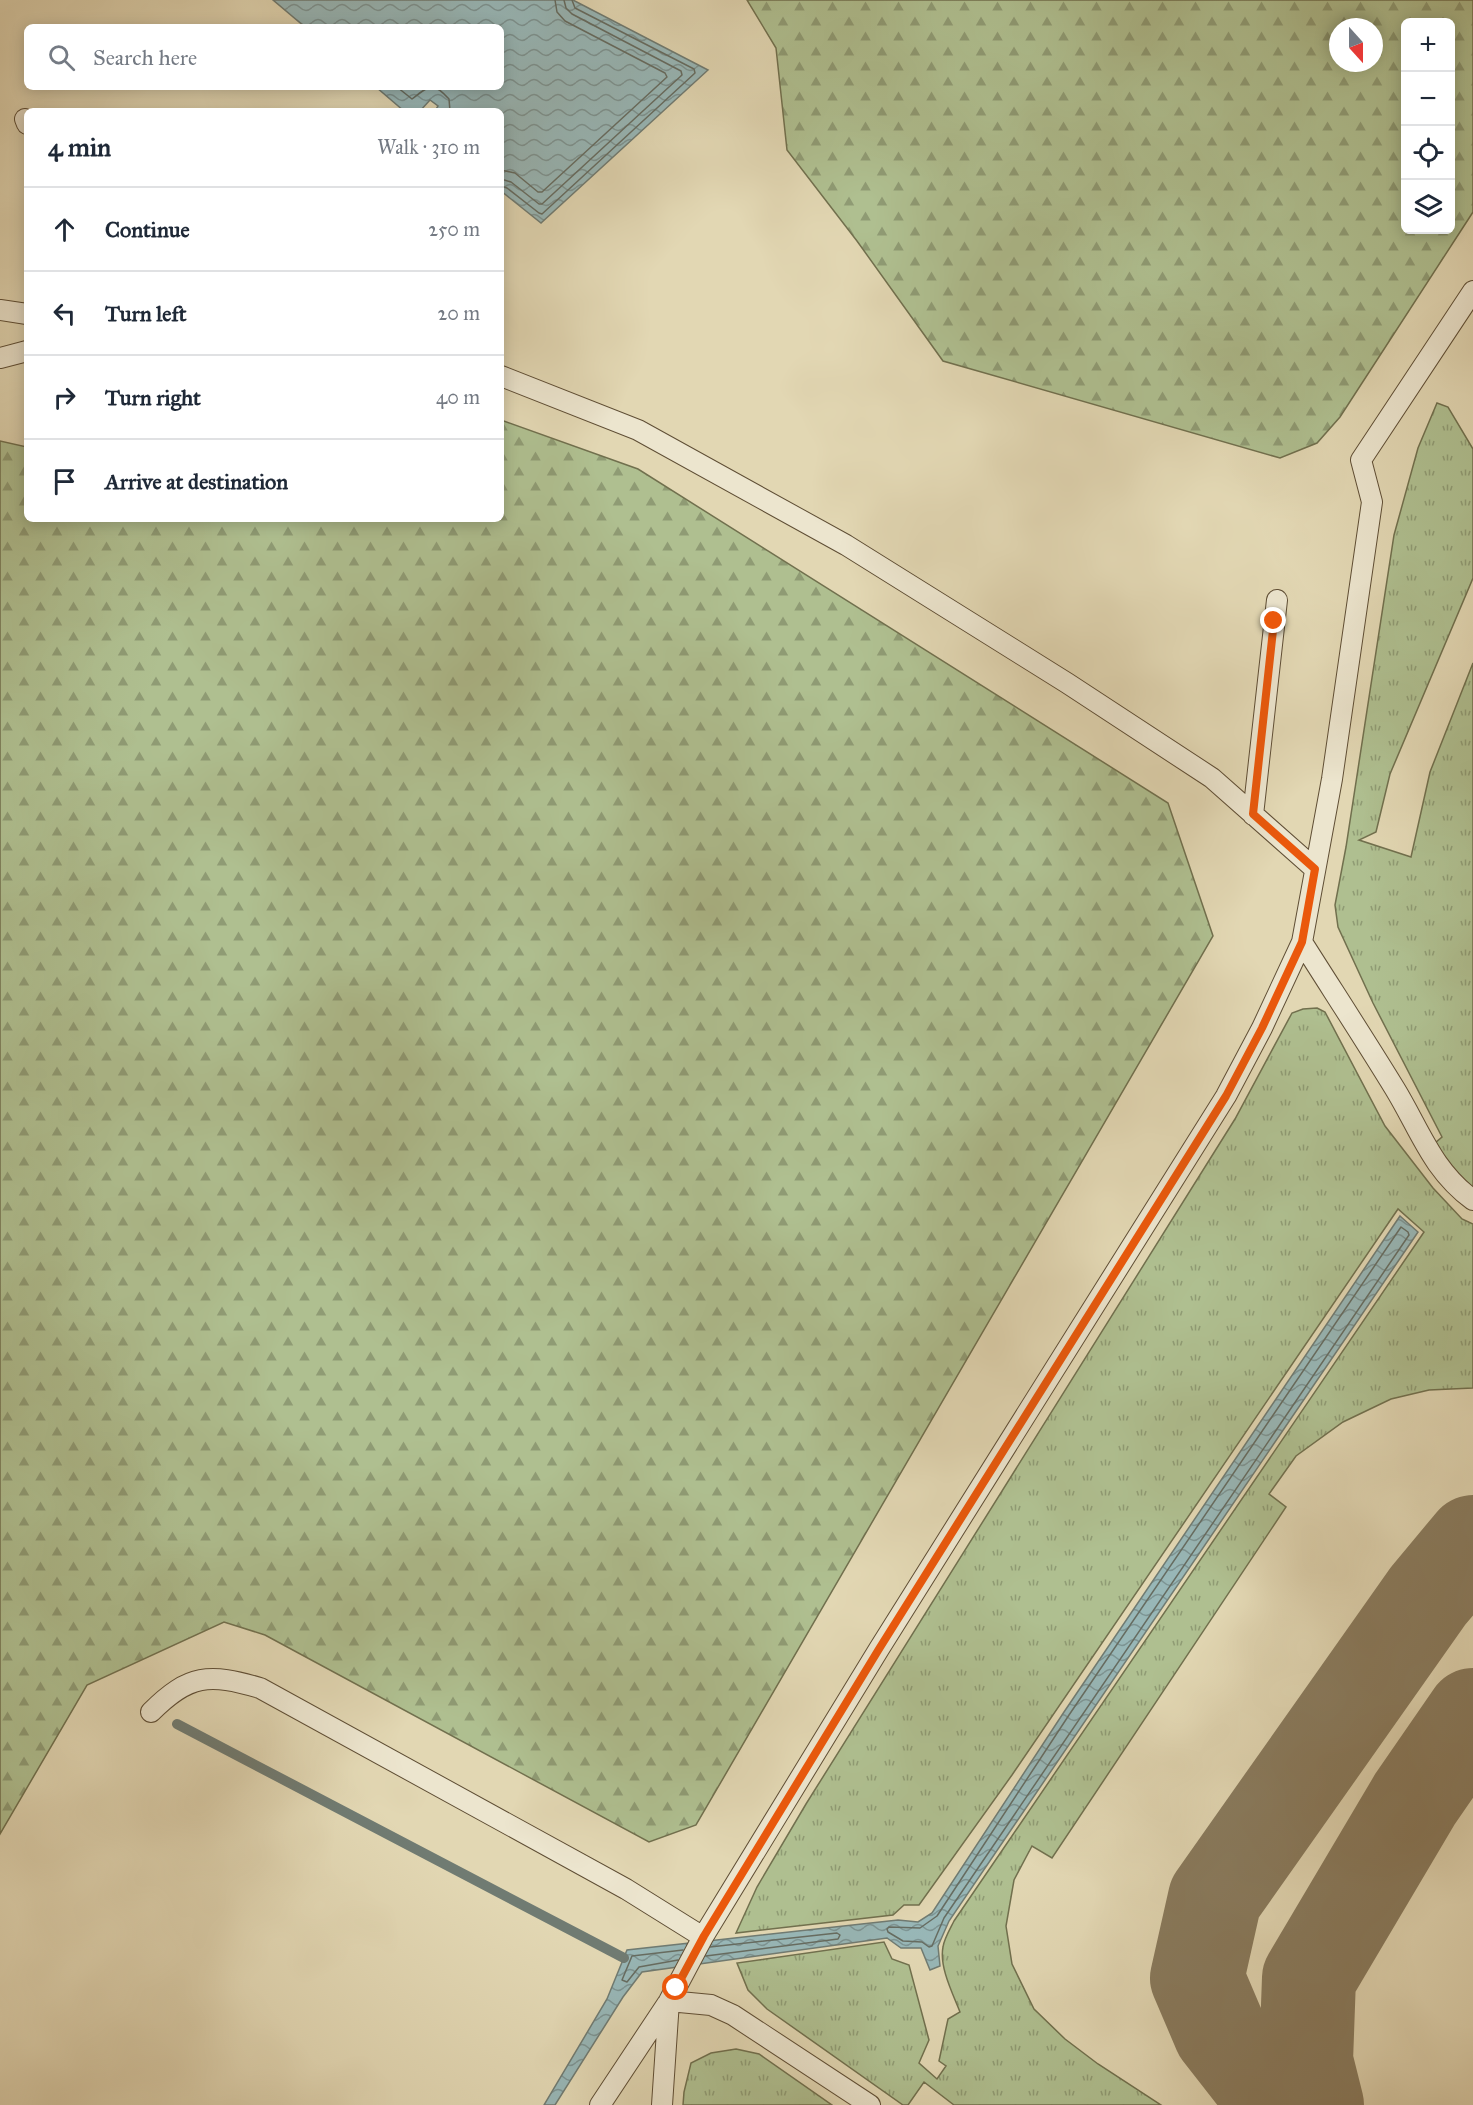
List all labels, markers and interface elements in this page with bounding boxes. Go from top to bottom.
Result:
north arrow [1329,18,1383,72]
map controls [1401,18,1455,234]
button: + [1401,18,1455,72]
search box [24,24,504,90]
icon: search [45,41,78,74]
text: Search here [93,44,197,71]
button: − [1401,72,1455,126]
button: locate [1401,126,1455,180]
text: 4 min [48,131,111,163]
text: Walk · 310 m [377,135,480,159]
button: layers [1401,180,1455,234]
icon: ahead [48,213,81,246]
text: Continue [105,216,190,243]
text: 250 m [428,217,480,241]
icon: left [48,297,81,330]
text: Turn left [105,300,187,327]
text: 20 m [437,301,480,325]
icon: right [48,381,81,414]
text: Turn right [105,384,201,411]
text: 40 m [436,385,480,409]
icon: arrive [48,465,81,498]
text: Arrive at destination [105,468,288,495]
route end [1260,607,1286,633]
route start [662,1974,688,2000]

